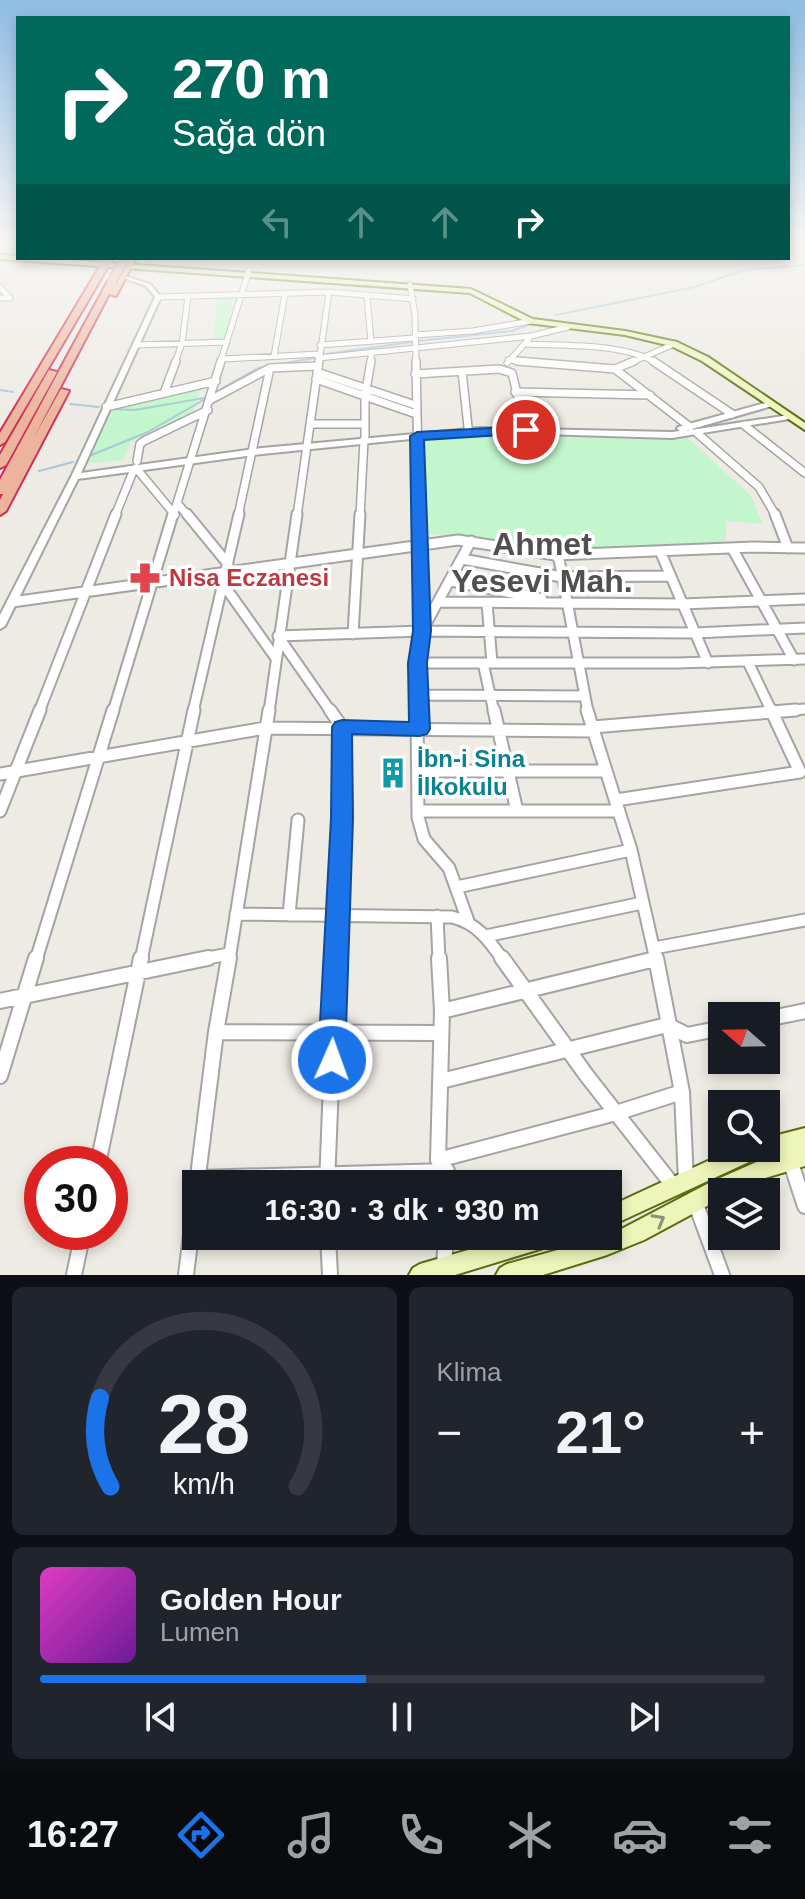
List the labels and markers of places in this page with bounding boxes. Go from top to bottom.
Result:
pin [492,396,560,464]
pharmacy icon: Nisa Eczanesi [128,561,162,595]
place label: Nisa Eczanesi [169,564,329,591]
place label: İbn-i Sina İlkokulu [417,745,526,800]
building icon: İbn-i Sina İlkokulu [376,756,410,790]

